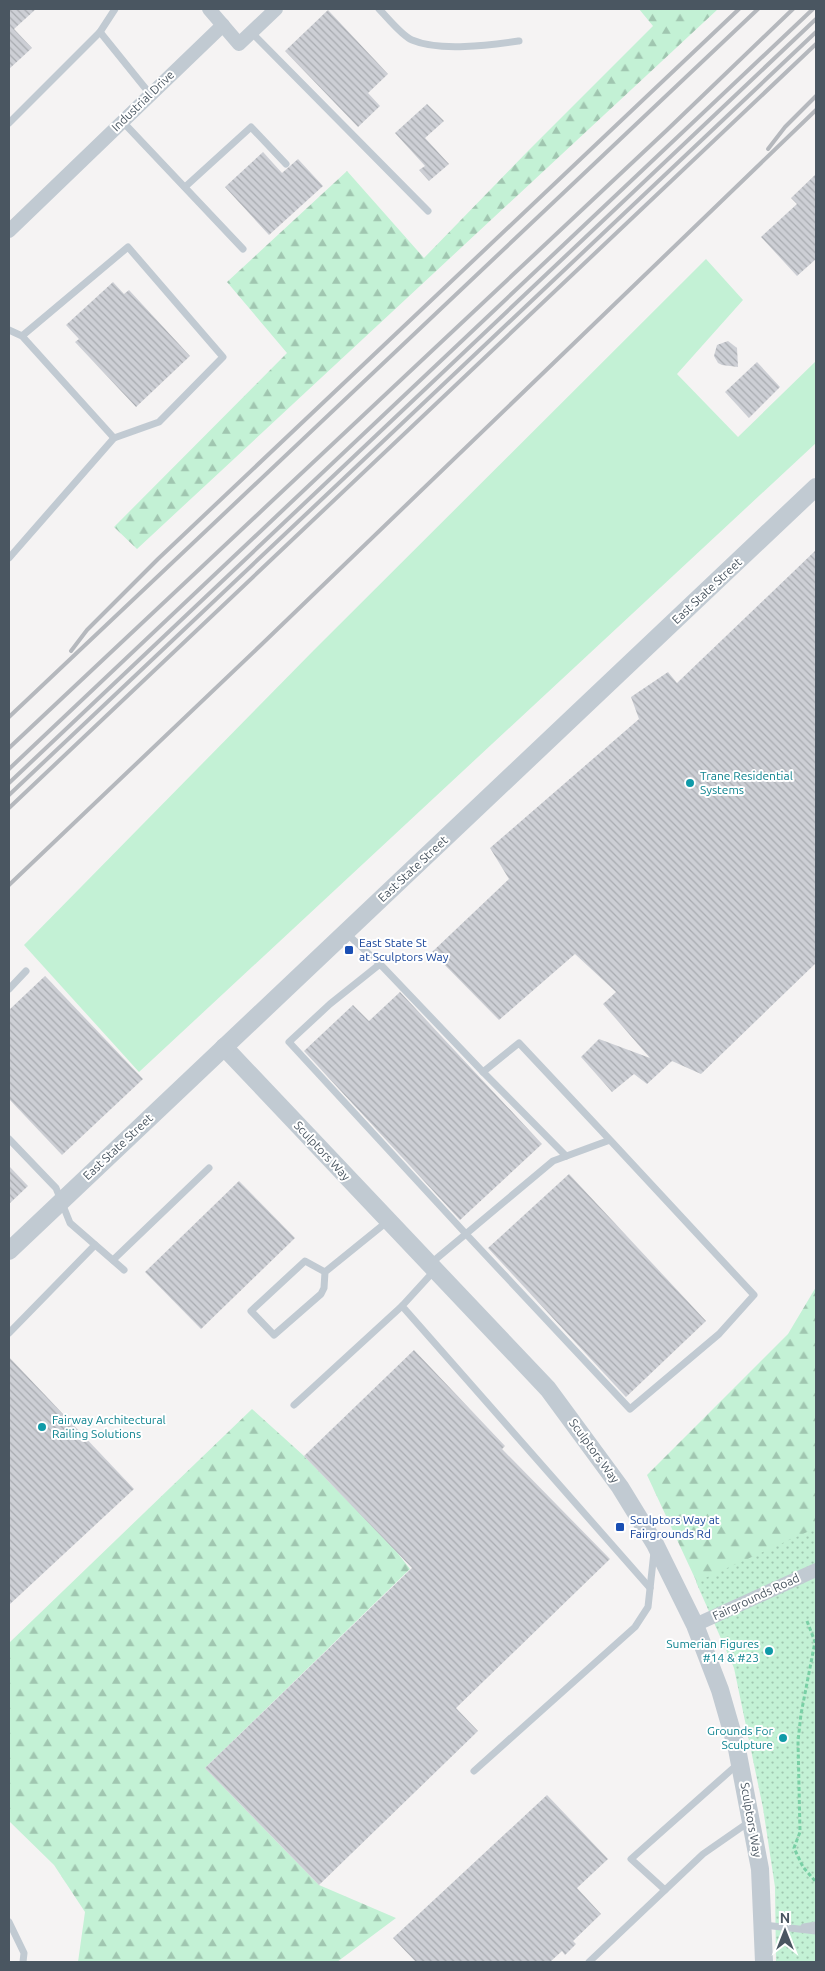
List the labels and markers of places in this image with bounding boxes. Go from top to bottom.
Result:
place label: Trane Residential Systems [700,769,793,796]
marker: Trane Residential Systems [684,777,696,789]
place label: East State St at Sculptors Way [359,936,449,963]
marker: East State St at Sculptors Way [343,944,355,956]
place label: Fairway Architectural Railing Solutions [52,1413,166,1440]
marker: Fairway Architectural Railing Solutions [36,1421,48,1433]
place label: Sculptors Way at Fairgrounds Rd [630,1513,720,1540]
marker: Sculptors Way at Fairgrounds Rd [614,1521,626,1533]
place label: Sumerian Figures #14 & #23 [666,1637,759,1664]
marker: Sumerian Figures #14 & #23 [763,1645,775,1657]
place label: Grounds For Sculpture [707,1724,773,1751]
marker: Grounds For Sculpture [777,1732,789,1744]

